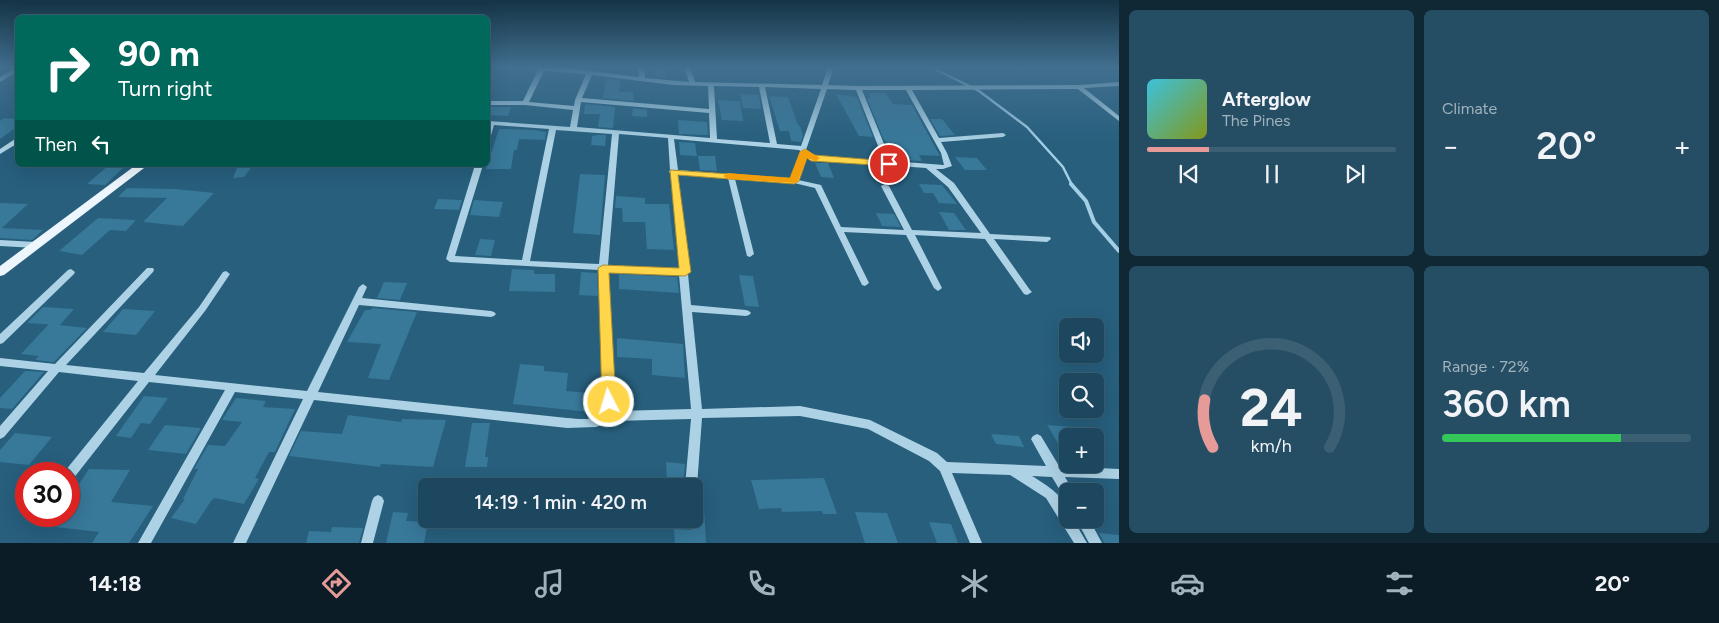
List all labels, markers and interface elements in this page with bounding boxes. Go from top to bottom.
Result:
text: 90 m [118,33,200,75]
icon: right [35,35,100,100]
text: Turn right [118,75,213,102]
text: Afterglow [1222,88,1311,111]
text: Climate [1442,99,1497,118]
text: The Pines [1222,111,1291,130]
text: 20° [1536,123,1597,169]
text: − [1442,129,1459,163]
text: + [1674,129,1691,163]
icon: left [87,130,115,158]
text: Then [35,133,77,156]
pin [868,143,910,185]
icon: arrive [875,150,903,178]
icon: previous [1175,160,1203,188]
icon: pause [1258,160,1286,188]
icon: next [1341,160,1369,188]
map controls [1059,318,1104,528]
button: sound [1059,318,1104,363]
text: Range · 72% [1442,357,1529,376]
button: search [1059,373,1104,418]
position arrow [582,375,634,427]
text: 24 [1240,377,1303,439]
text: 360 km [1442,381,1571,427]
button: + [1059,428,1104,473]
text: km/h [1251,435,1292,456]
speed limit sign: 30 [15,462,80,527]
button: − [1059,483,1104,528]
text: 14:19 · 1 min · 420 m [474,491,647,514]
icon: directions [319,566,354,601]
icon: music [532,566,567,601]
icon: phone [744,566,779,601]
icon: climate [957,566,992,601]
icon: car [1170,566,1205,601]
icon: filters [1382,566,1417,601]
text: 14:18 [89,570,141,597]
text: 20° [1595,570,1630,597]

